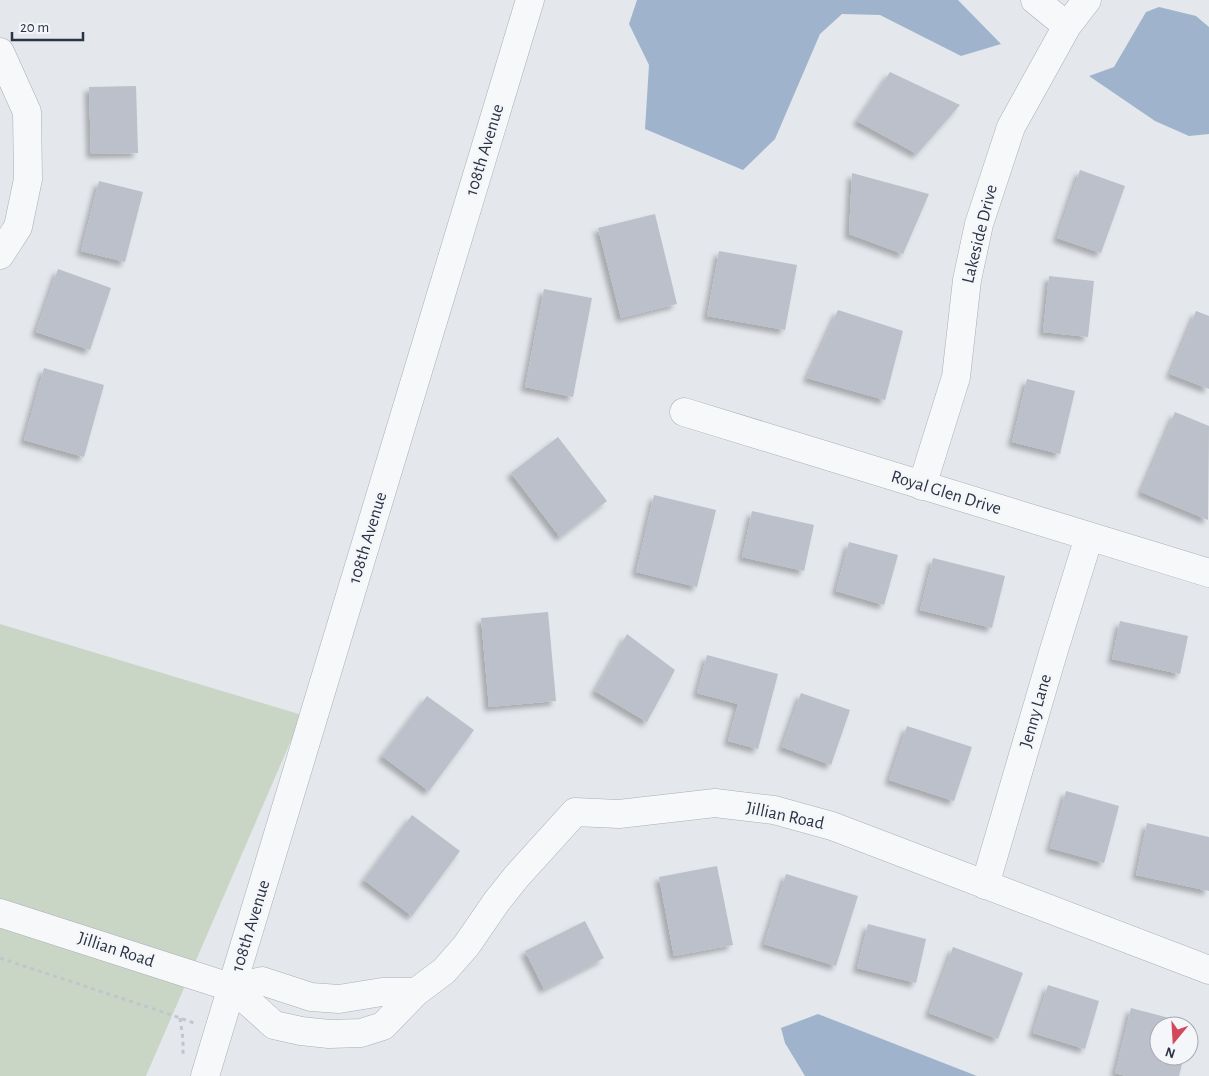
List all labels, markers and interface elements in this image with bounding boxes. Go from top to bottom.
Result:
scale bar [12,10,84,42]
text: 20 m [20,20,49,35]
street label: 108th Avenue [463,102,507,198]
street label: Lakeside Drive [959,183,1001,285]
street label: Royal Glen Drive [889,468,1003,518]
street label: 108th Avenue [346,490,390,586]
street label: Jenny Lane [1017,672,1055,750]
street label: Jillian Road [744,799,826,833]
street label: 108th Avenue [229,878,273,974]
street label: Jillian Road [75,929,157,971]
north arrow [1149,1016,1199,1066]
text: N [1163,1044,1177,1061]

